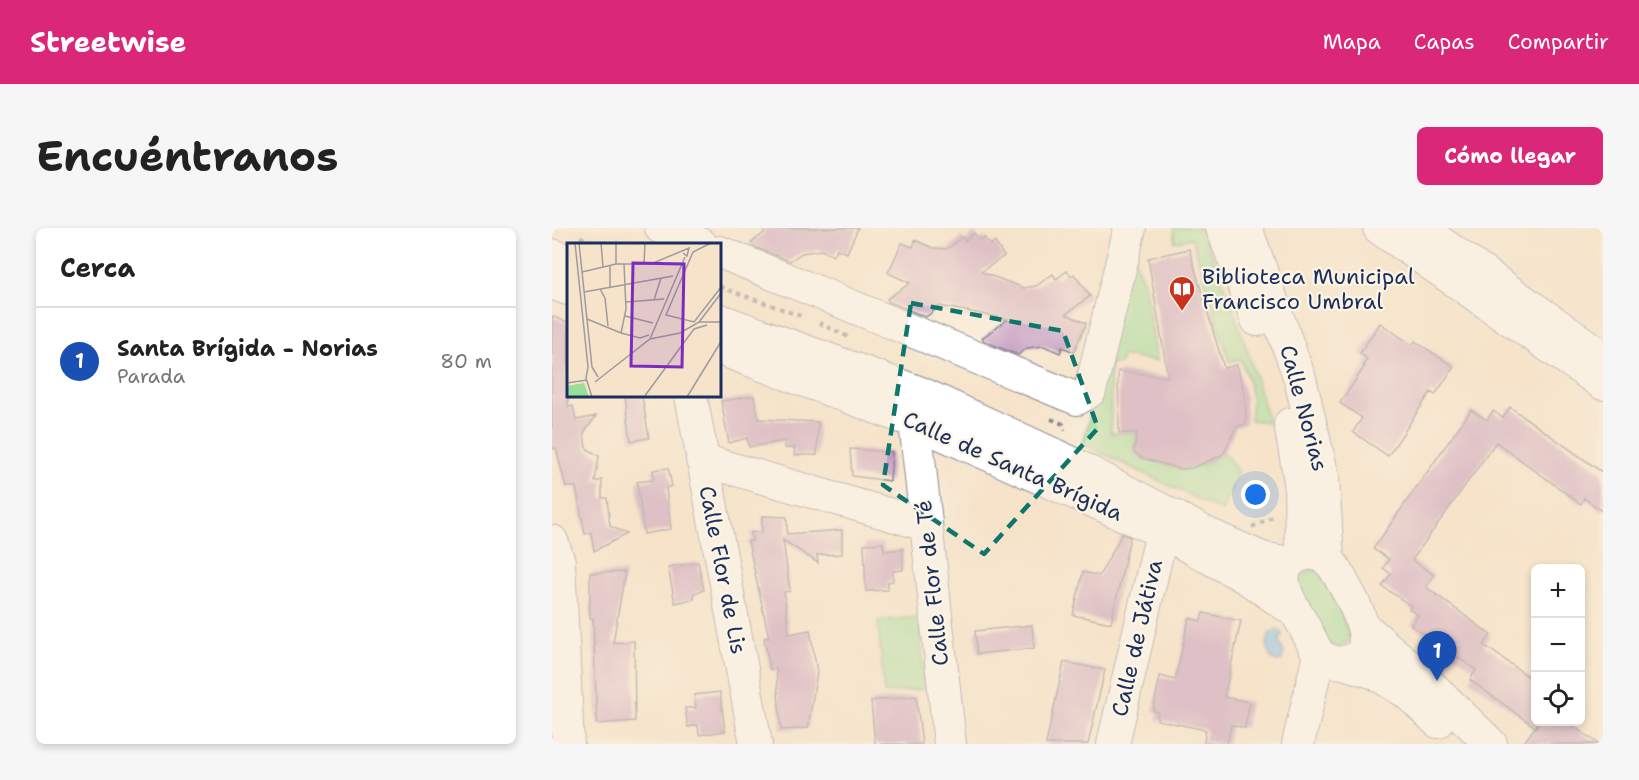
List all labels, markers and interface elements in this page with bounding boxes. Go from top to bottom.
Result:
text: Streetwise [30,23,186,61]
text: Mapa [1323,28,1381,56]
text: Capas [1414,28,1475,56]
text: Compartir [1508,28,1609,56]
button: Cómo llegar [1417,127,1603,185]
text: Encuéntranos [36,128,338,184]
inset map [567,243,722,398]
text: Cerca [60,250,135,285]
place label: Biblioteca Municipal Francisco Umbral [1202,262,1415,316]
library icon: Biblioteca Municipal Francisco Umbral [1167,274,1197,312]
text: Santa Brígida - Norias [117,334,378,363]
street label: Calle Norias [1273,342,1335,474]
text: 1 [75,348,84,374]
text: 80 m [440,348,492,374]
text: Parada [117,363,185,389]
street label: Calle de Santa Brígida [898,404,1128,528]
your location [1241,480,1270,509]
street label: Calle Flor de Lis [692,483,754,657]
street label: Calle Flor de Té [909,499,955,667]
street label: Calle de Játiva [1105,556,1169,719]
map controls [1531,564,1585,726]
button: + [1531,564,1585,618]
button: − [1531,618,1585,672]
pin: 1 [1418,632,1456,681]
button: locate [1531,672,1585,726]

